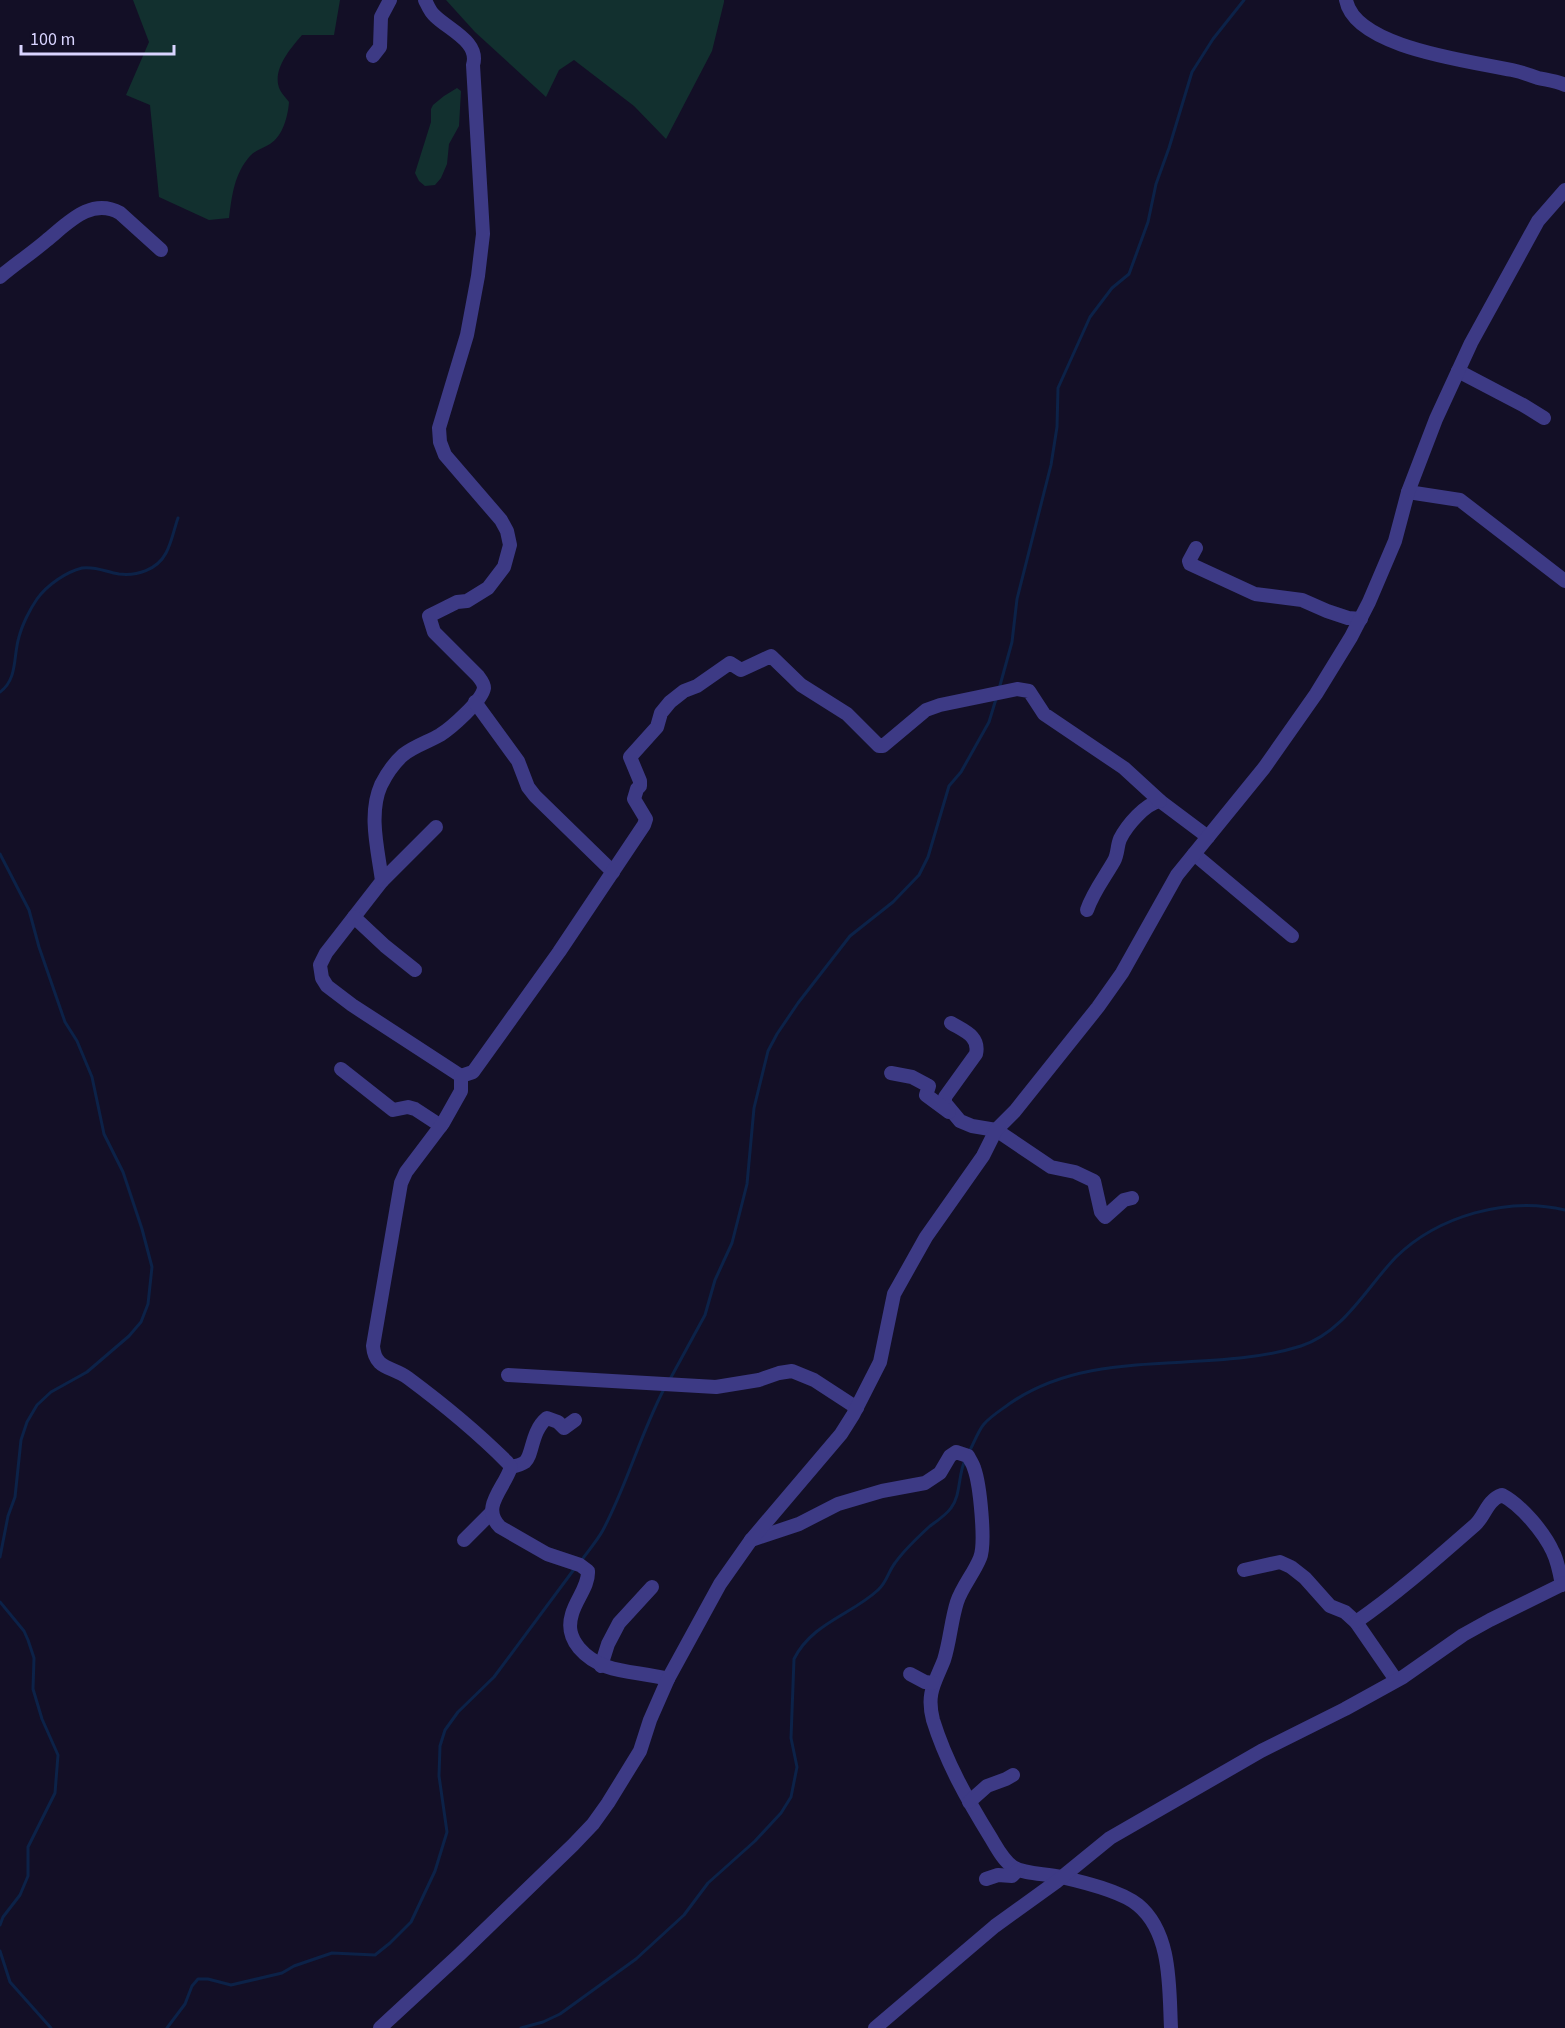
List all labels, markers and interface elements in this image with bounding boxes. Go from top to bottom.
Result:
scale bar [21,18,174,56]
text: 100 m [30,27,75,52]

